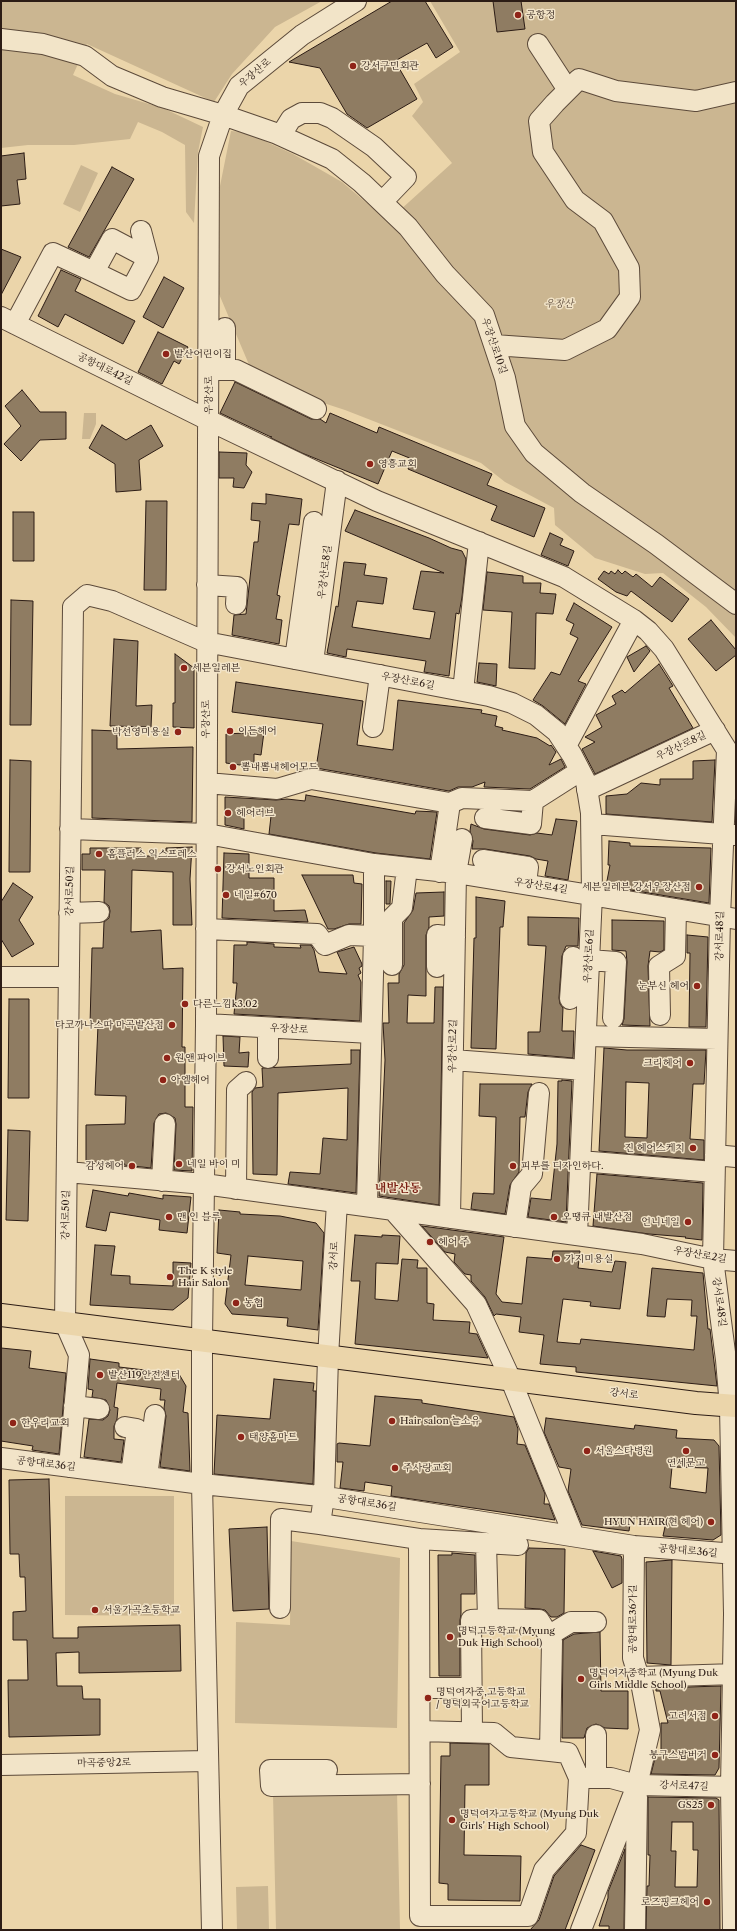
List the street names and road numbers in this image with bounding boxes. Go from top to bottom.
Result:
street label: 우장산로 [236,56,274,90]
street label: 우장산로10길 [479,316,509,376]
street label: 공항대로42길 [75,350,135,388]
street label: 우장산로 [203,376,215,414]
street label: 우장산로8길 [316,544,334,600]
street label: 우장산로6길 [380,670,436,692]
street label: 우장산로 [200,700,212,738]
street label: 우장산로8길 [654,729,708,763]
street label: 강서로50길 [64,866,76,916]
street label: 우장산로4길 [513,876,569,896]
street label: 강서로48길 [714,911,726,961]
street label: 우장산로6길 [582,929,596,983]
street label: 우장산로2길 [447,1019,459,1073]
street label: 우장산로 [269,1022,309,1036]
street label: 강서로50길 [60,1190,72,1240]
street label: 강서로 [327,1241,341,1271]
street label: 우장산로2길 [672,1244,728,1266]
street label: 강서로48길 [710,1276,728,1328]
street label: 강서로 [609,1386,639,1402]
street label: 공항대로36길 [16,1454,76,1474]
street label: 공항대로36길 [337,1492,397,1514]
street label: 공항대로36길 [658,1542,718,1560]
street label: 공항대로36가길 [627,1584,639,1654]
street label: 마곡중앙2로 [77,1757,131,1769]
street label: 강서로47길 [659,1779,709,1793]

